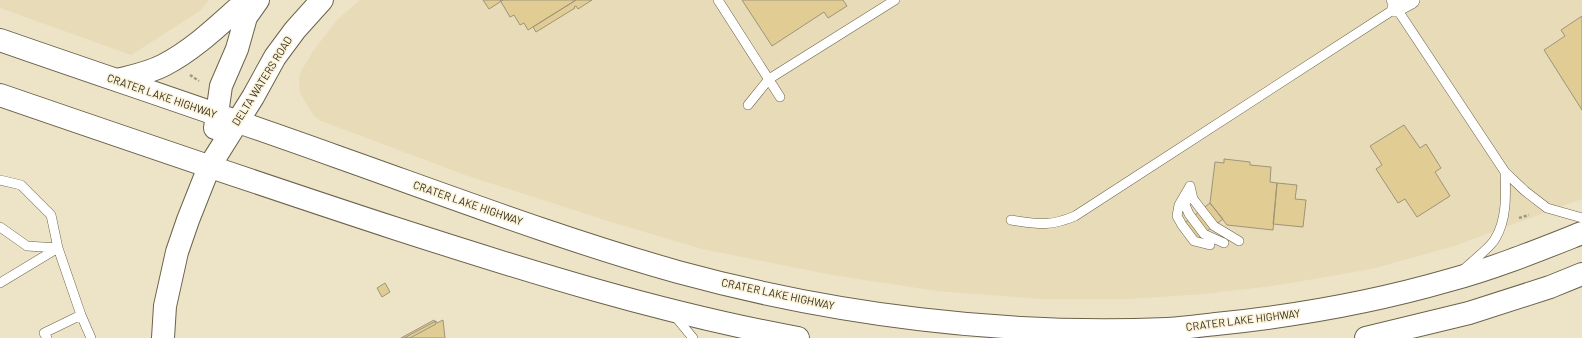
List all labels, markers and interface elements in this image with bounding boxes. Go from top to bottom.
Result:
street label: DELTA WATERS ROAD [229,33,295,128]
street label: CRATER LAKE HIGHWAY [106,71,219,120]
street label: CRATER LAKE HIGHWAY [412,178,525,227]
street label: CRATER LAKE HIGHWAY [720,275,836,312]
street label: CRATER LAKE HIGHWAY [1185,306,1301,333]

